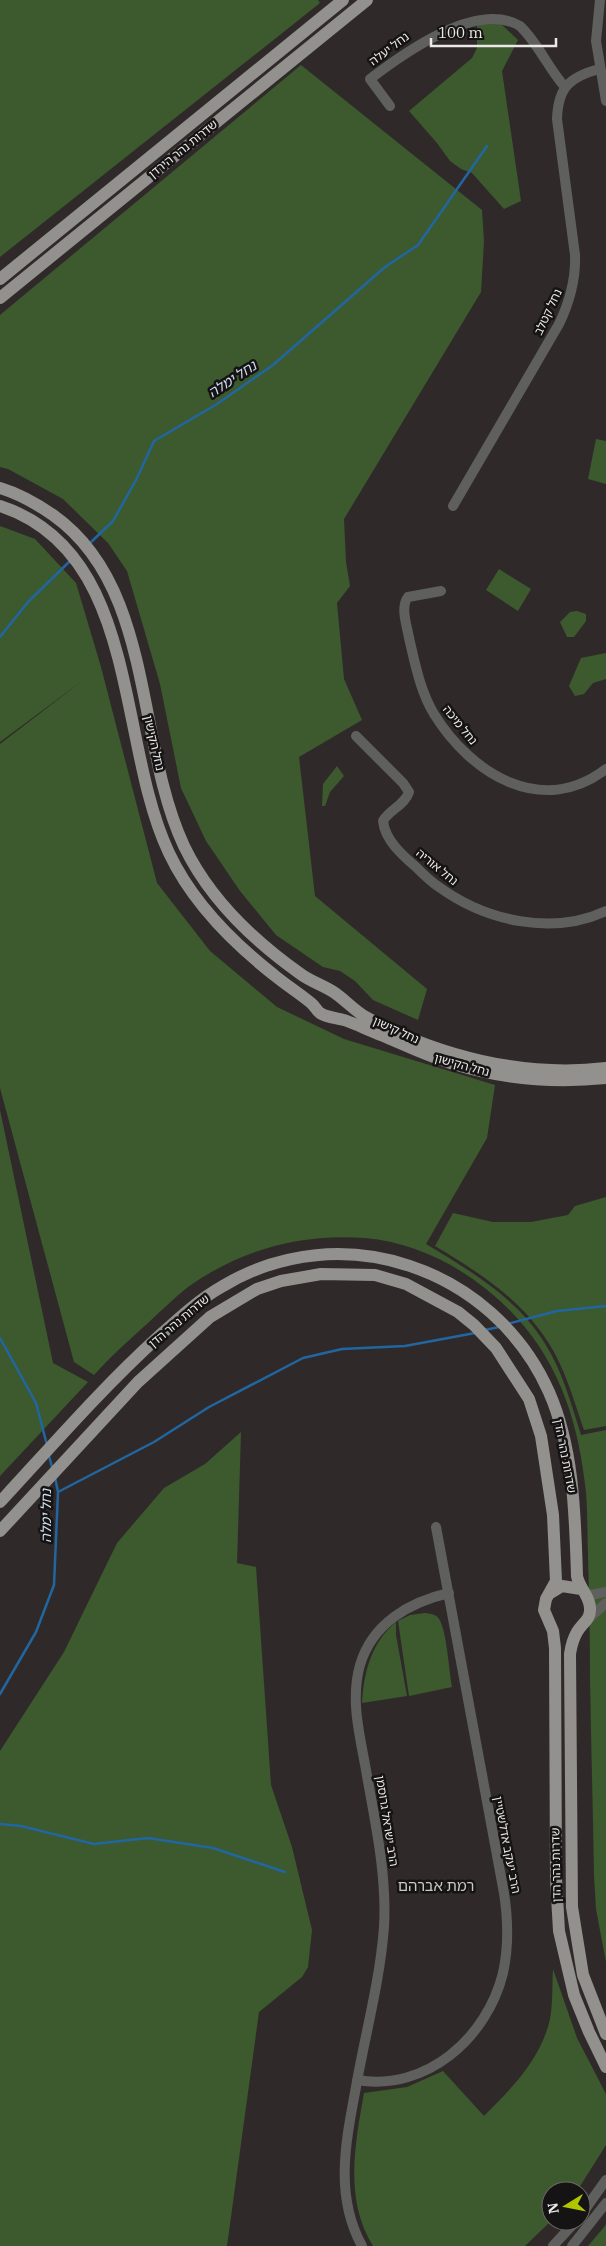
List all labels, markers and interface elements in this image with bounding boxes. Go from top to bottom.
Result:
scale bar [431,15,556,47]
text: 100 m [438,23,483,42]
street label: נחל יעלה [366,29,412,68]
street label: שדרות נהר הירדן [145,116,220,181]
street label: נחל קטלב [530,286,565,337]
water label: נחל ימלה [204,356,261,401]
street label: נחל מיכה [440,702,481,748]
street label: נחל הקישון [141,714,168,772]
street label: נחל אוריה [413,845,461,888]
street label: נחל קישון [371,1013,422,1046]
street label: נחל הקישון [433,1050,491,1079]
street label: שדרות נהר הדן [145,1291,212,1350]
street label: שדרות נהר הדן [551,1418,580,1494]
water label: נחל ימלה [37,1487,55,1543]
street label: הרב ישראל גרוסמן [373,1774,402,1867]
street label: הרב יעקב אדלשטיין [491,1795,524,1895]
street label: שדרות נהר הדן [547,1827,564,1903]
district label: רמת אברהם [398,1876,474,1895]
north arrow [541,2181,591,2231]
text: N [543,2201,563,2215]

